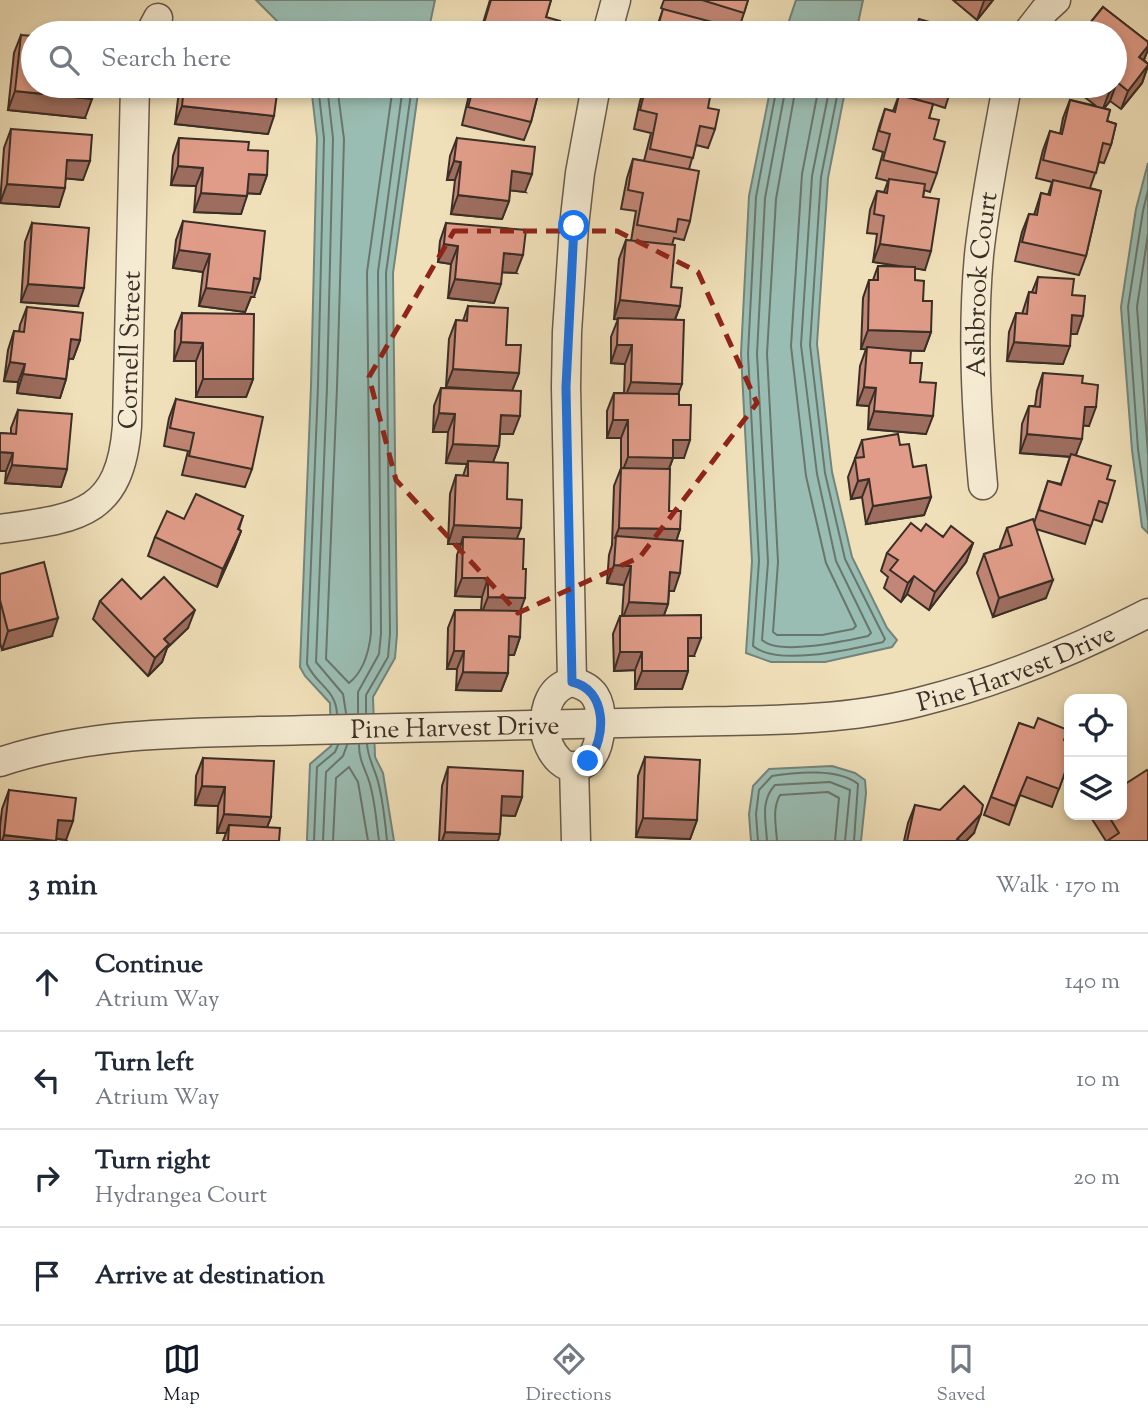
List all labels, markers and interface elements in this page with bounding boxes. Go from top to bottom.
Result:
search box [21,21,1127,98]
icon: search [45,41,83,79]
text: Search here [101,41,231,78]
street label: Ashbrook Court [959,189,1009,378]
route start [558,210,589,241]
street label: Cornell Street [111,270,152,430]
street label: Pine Harvest Drive [913,616,1122,723]
map controls [1064,694,1127,820]
button: locate [1064,694,1127,757]
street label: Pine Harvest Drive [350,708,560,750]
route end [572,745,603,776]
button: layers [1064,757,1127,820]
text: 3 min [28,865,98,908]
text: Walk · 170 m [995,870,1120,903]
text: Continue [95,947,203,984]
icon: ahead [28,963,66,1001]
text: 140 m [1065,966,1120,999]
text: Atrium Way [95,984,219,1017]
text: Turn left [95,1045,194,1082]
icon: left [28,1061,66,1099]
text: 10 m [1076,1064,1120,1097]
text: Atrium Way [95,1082,219,1115]
text: Turn right [95,1143,210,1180]
icon: right [28,1159,66,1197]
text: 20 m [1073,1162,1120,1195]
text: Hydrangea Court [95,1180,267,1213]
icon: arrive [28,1257,66,1295]
text: Arrive at destination [95,1258,325,1295]
tab: Map [163,1340,201,1409]
tab: Directions [526,1340,611,1409]
tab: Saved [937,1340,985,1409]

